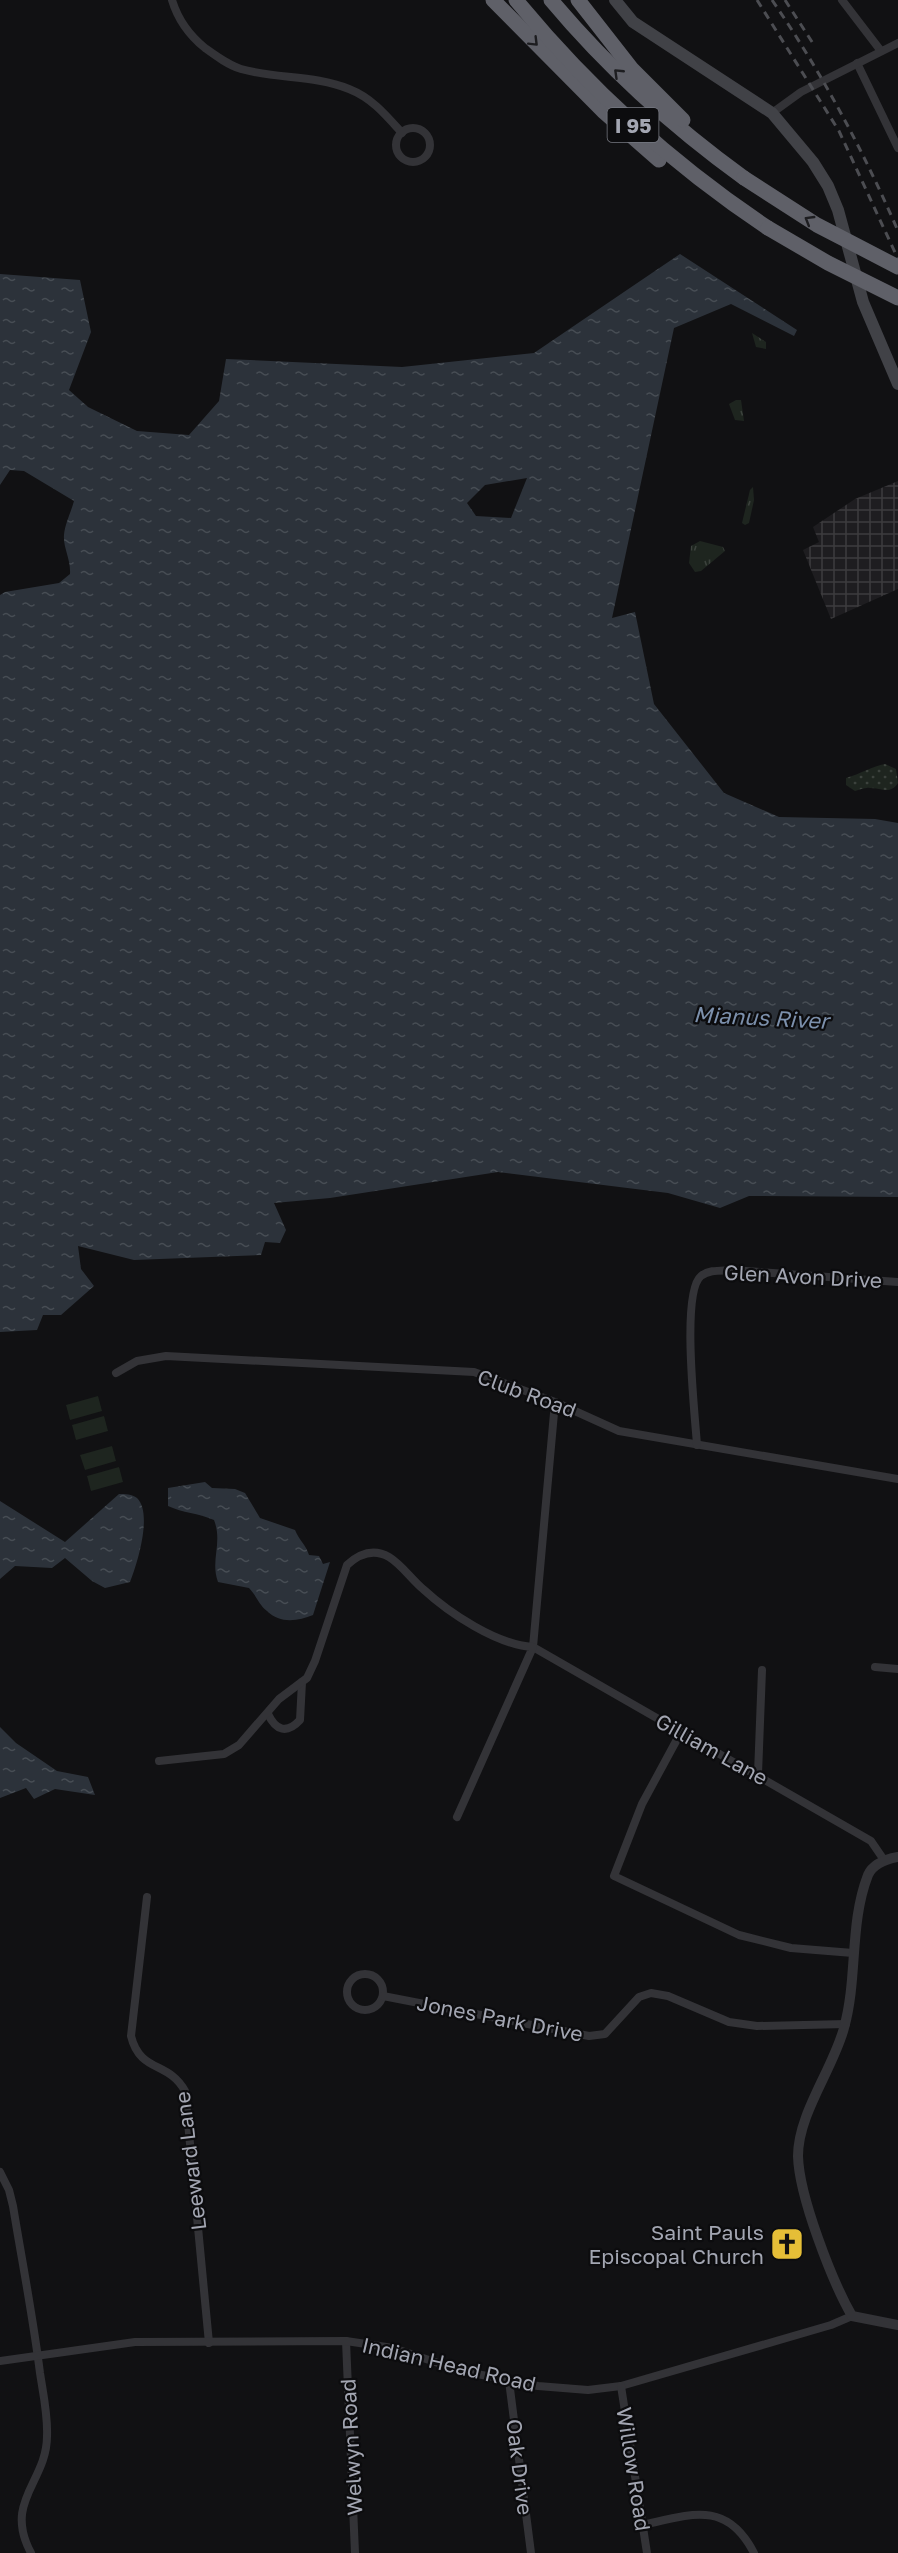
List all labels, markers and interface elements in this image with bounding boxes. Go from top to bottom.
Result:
one-way arrow [527,34,538,45]
one-way arrow [615,70,626,81]
road number: I 95 [608,108,658,142]
one-way arrow [805,216,815,228]
water label: Mianus River [693,1000,833,1034]
street label: Glen Avon Drive [723,1259,883,1293]
street label: Club Road [474,1363,580,1423]
street label: Gilliam Lane [651,1707,773,1791]
street label: Jones Park Drive [415,1989,585,2047]
street label: Leeward Lane [169,2090,211,2232]
place label: Saint Pauls Episcopal Church [588,2219,764,2269]
church icon: Saint Pauls Episcopal Church [769,2226,805,2262]
street label: Indian Head Road [360,2331,538,2397]
street label: Welwyn Road [334,2378,368,2516]
street label: Willow Road [611,2405,657,2533]
street label: Oak Drive [501,2417,539,2517]

